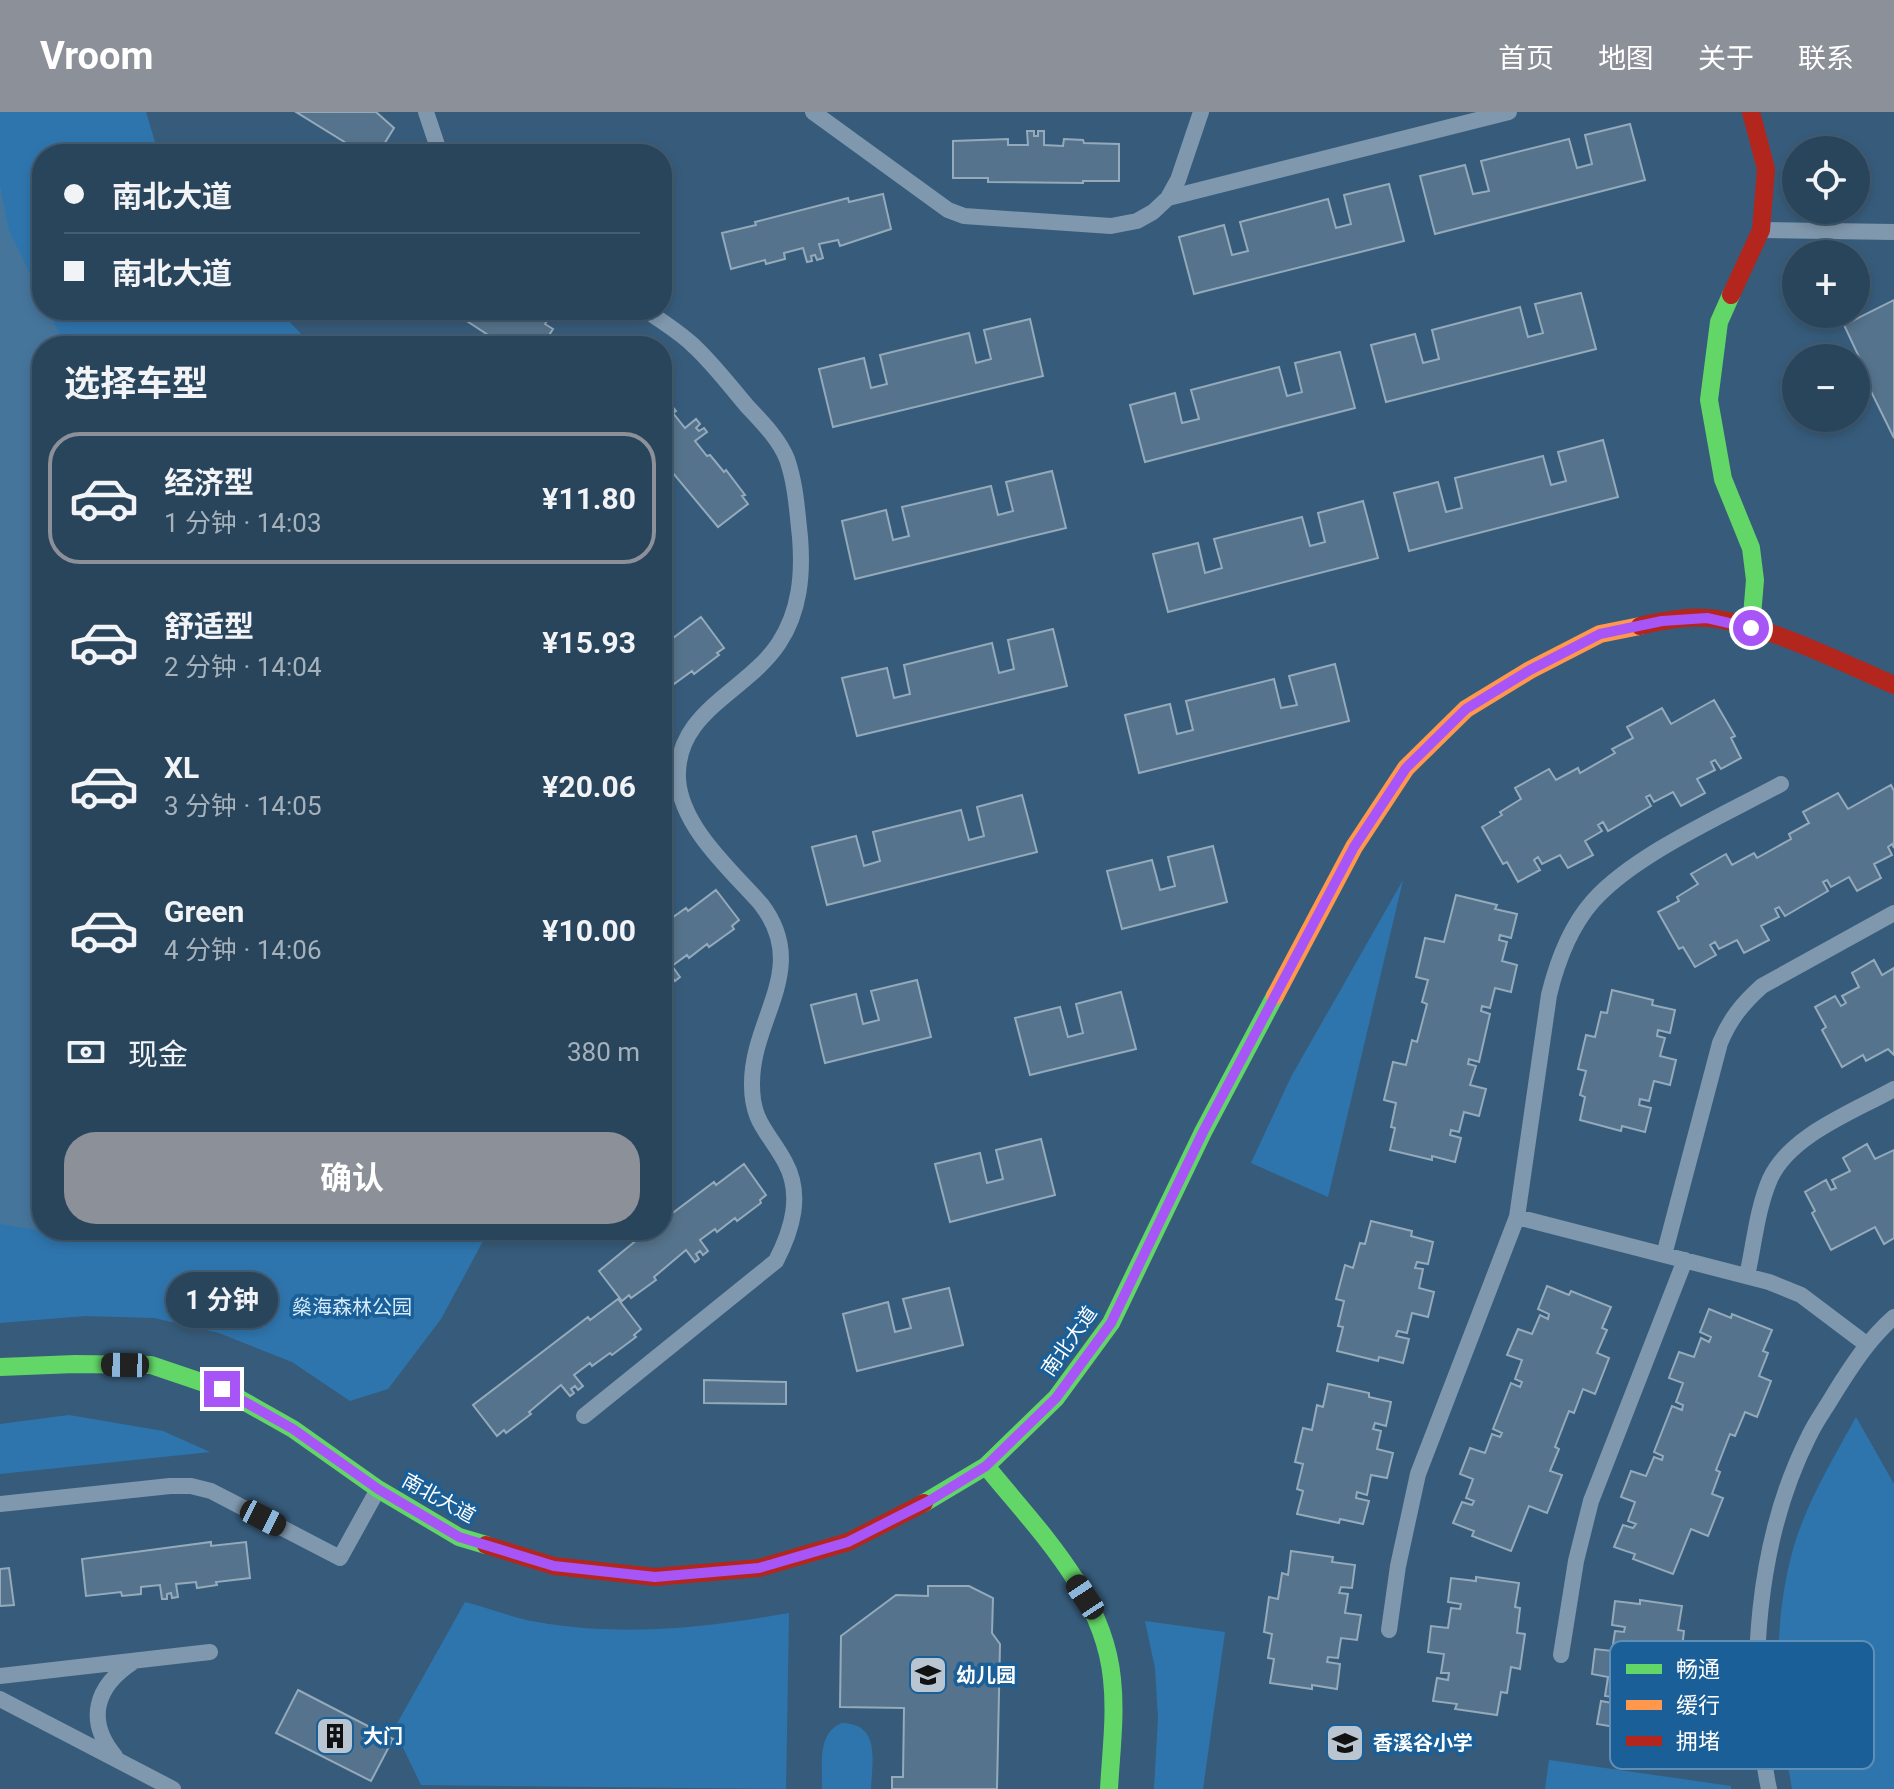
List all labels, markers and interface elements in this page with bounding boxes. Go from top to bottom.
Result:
text: Vroom [40,34,153,78]
text: 首页 [1498,42,1554,75]
text: 地图 [1598,42,1654,75]
text: 关于 [1698,42,1754,75]
text: 联系 [1798,42,1854,75]
map controls [1782,136,1870,432]
button: locate [1782,136,1870,224]
text: 南北大道 [112,179,232,214]
button: + [1782,240,1870,328]
text: 南北大道 [112,256,232,291]
button: − [1782,344,1870,432]
text: 选择车型 [64,363,208,405]
icon: car [68,462,140,534]
text: 经济型 [164,465,254,500]
text: ¥11.80 [542,481,636,516]
text: 1 分钟 · 14:03 [164,508,322,538]
icon: car [68,606,140,678]
text: 舒适型 [164,609,254,644]
route start [1733,610,1769,646]
text: ¥15.93 [542,625,636,660]
text: 2 分钟 · 14:04 [164,652,322,682]
icon: car [68,750,140,822]
text: XL [164,750,199,785]
text: ¥20.06 [542,769,636,804]
text: 3 分钟 · 14:05 [164,791,322,821]
icon: car [68,894,140,966]
text: Green [164,894,244,929]
text: ¥10.00 [542,913,636,948]
text: 4 分钟 · 14:06 [164,935,322,965]
icon: cash [64,1030,108,1074]
text: 现金 [128,1037,188,1072]
text: 380 m [567,1037,640,1067]
button: 确认 [64,1132,640,1224]
callout: 1 分钟 [166,1273,278,1329]
text: 1 分钟 [185,1285,259,1315]
park label: 燊海森林公园 [292,1295,412,1319]
street label: 南北大道 [1036,1301,1102,1381]
car [101,1353,149,1377]
route end [204,1371,240,1407]
street label: 南北大道 [398,1468,480,1528]
car [236,1496,290,1540]
car [1062,1570,1108,1624]
legend [1610,1641,1874,1769]
school or university icon: 幼儿园 [907,1654,949,1696]
text: 畅通 [1676,1657,1720,1682]
place label: 幼儿园 [956,1663,1016,1687]
text: 缓行 [1676,1693,1720,1718]
building icon: 大门 [314,1715,356,1757]
school or university icon: 香溪谷小学 [1324,1722,1366,1764]
place label: 大门 [363,1724,403,1748]
text: 拥堵 [1676,1729,1720,1754]
place label: 香溪谷小学 [1373,1731,1473,1755]

